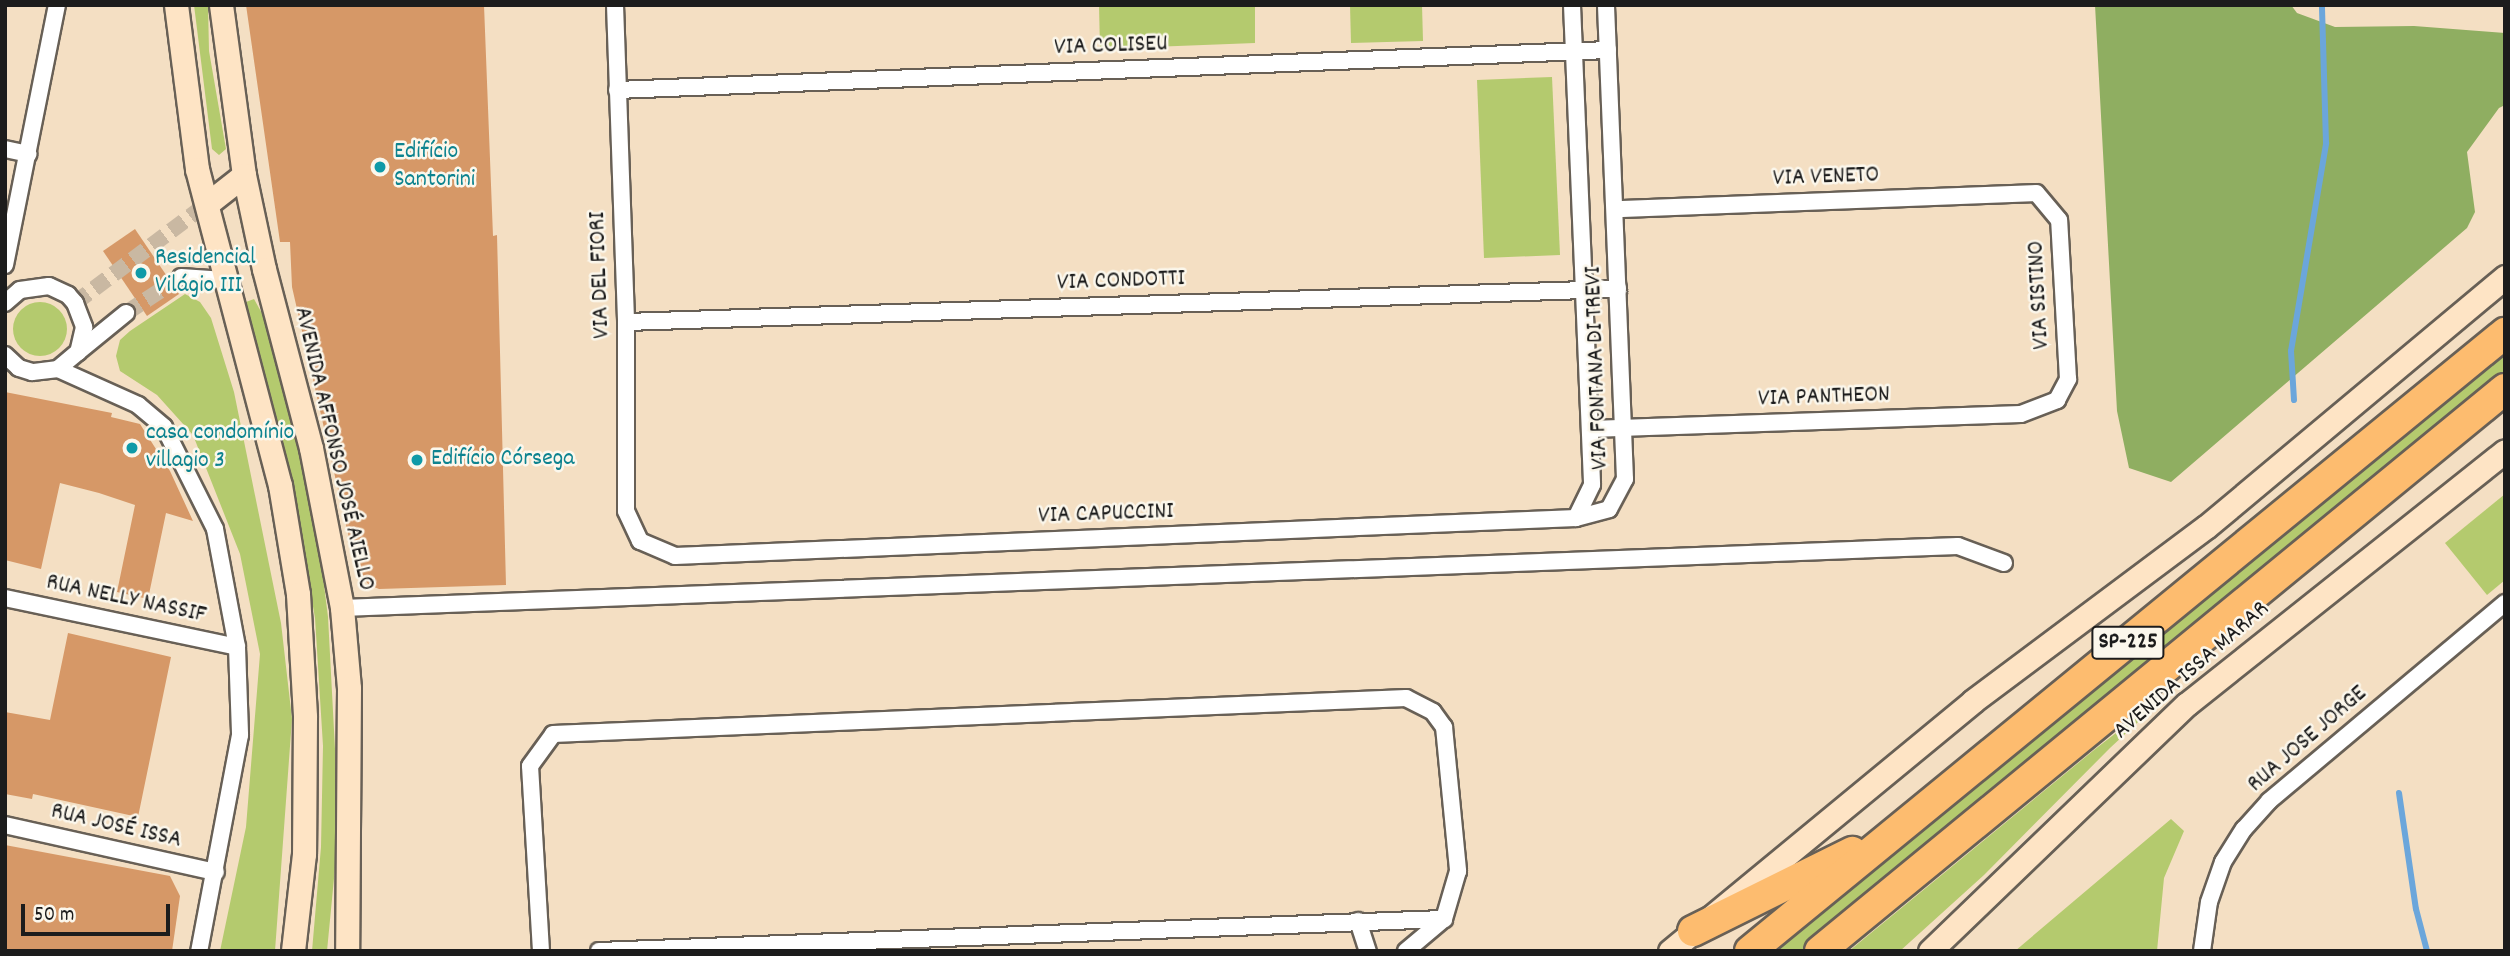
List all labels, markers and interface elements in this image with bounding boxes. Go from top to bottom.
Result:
street label: VIA COLISEU [1054,31,1168,63]
place label: Edifício Santorini [394,139,475,195]
marker: Edifício Santorini [372,159,388,175]
street label: VIA VENETO [1772,162,1880,194]
street label: VIA DEL FIORI [584,211,618,339]
street label: VIA SISTINO [2023,240,2057,350]
place label: Residencial Világio III [155,245,256,301]
marker: Residencial Világio III [133,265,149,281]
street label: VIA CONDOTTI [1057,265,1185,299]
street label: VIA FONTANA DI TREVI [1580,266,1616,470]
street label: AVENIDA AFFONSO JOSÉ AIELLO [286,304,380,594]
street label: VIA PANTHEON [1758,381,1890,415]
place label: casa condomínio villagio 3 [146,420,294,476]
marker: casa condomínio villagio 3 [124,440,140,456]
place label: Edifício Córsega [431,446,574,474]
marker: Edifício Córsega [409,452,425,468]
street label: VIA CAPUCCINI [1038,498,1174,532]
street label: RUA NELLY NASSIF [43,569,209,631]
street label: AVENIDA ISSA MARAR [2108,596,2276,746]
road number: SP-225 [2091,624,2165,663]
street label: RUA JOSE JORGE [2242,680,2374,800]
street label: RUA JOSÉ ISSA [48,798,184,856]
scale bar [24,890,173,934]
text: 50 m [34,901,74,931]

